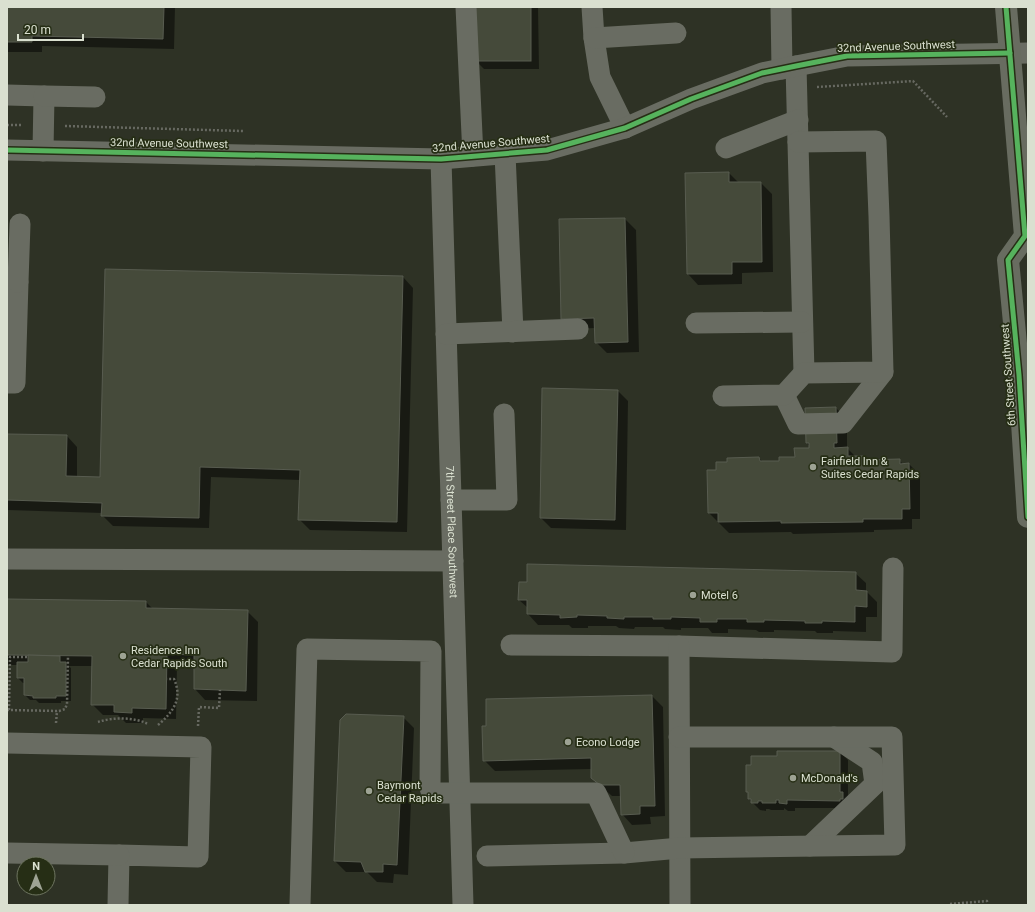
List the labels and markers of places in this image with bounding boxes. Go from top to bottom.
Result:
place label: Fairfield Inn & Suites Cedar Rapids [821,455,920,481]
marker: Fairfield Inn & Suites Cedar Rapids [808,462,818,472]
place label: Motel 6 [701,589,738,602]
marker: Motel 6 [688,590,698,600]
place label: Residence Inn Cedar Rapids South [131,644,227,670]
marker: Residence Inn Cedar Rapids South [118,651,128,661]
place label: Econo Lodge [576,736,640,749]
marker: Econo Lodge [563,737,573,747]
place label: McDonald's [801,772,858,785]
marker: McDonald's [788,773,798,783]
place label: Baymont Cedar Rapids [377,779,442,805]
marker: Baymont Cedar Rapids [364,786,374,796]

